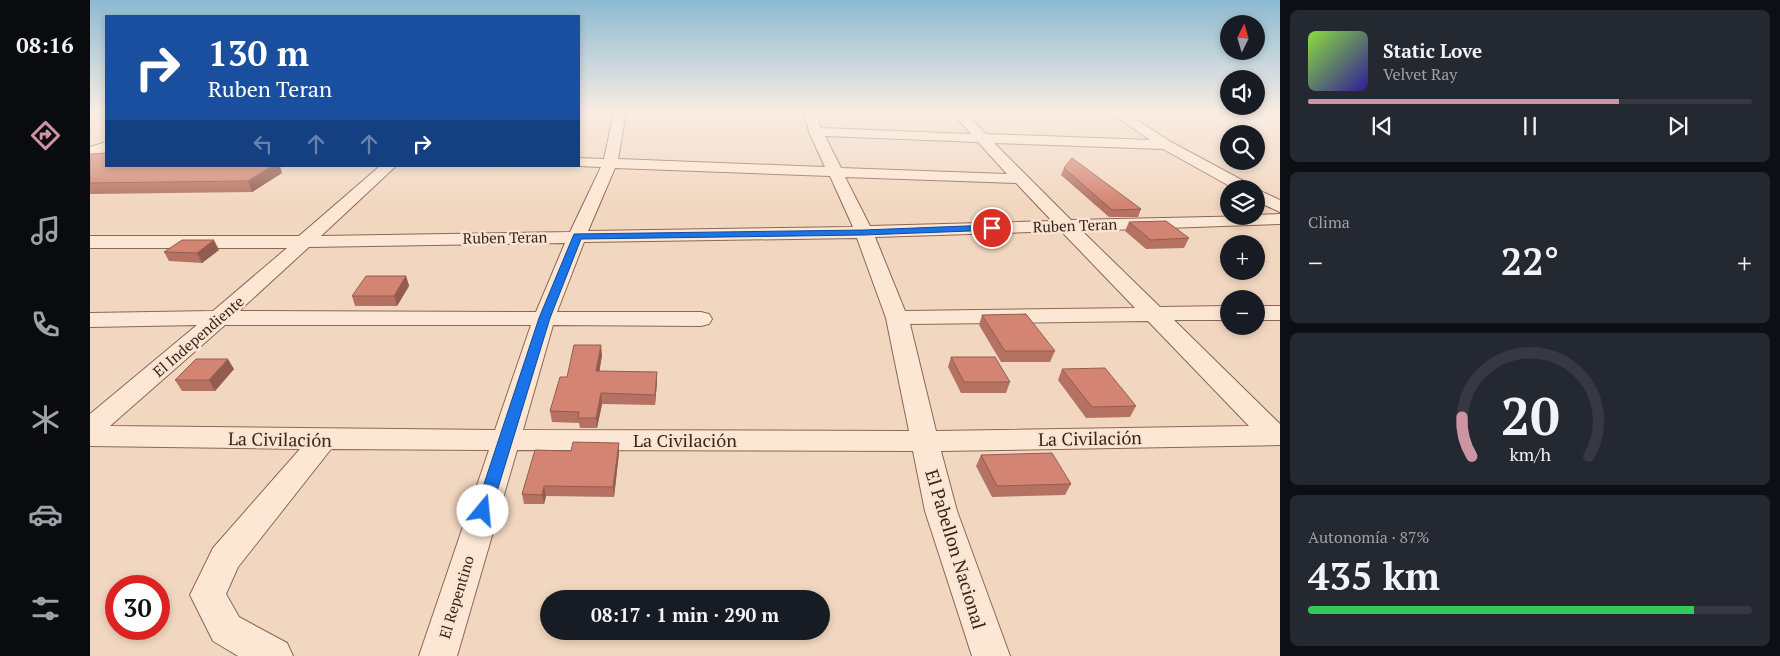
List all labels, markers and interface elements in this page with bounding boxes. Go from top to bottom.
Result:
north arrow [1220,15,1265,60]
map controls [1220,15,1265,335]
text: 08:16 [16,30,74,59]
text: 130 m [208,30,309,76]
icon: right [125,35,190,100]
text: Static Love [1383,38,1482,63]
text: Velvet Ray [1383,63,1457,85]
button: sound [1220,70,1265,115]
text: Ruben Teran [208,74,332,103]
icon: previous [1368,112,1396,140]
icon: pause [1516,112,1544,140]
icon: next [1664,112,1692,140]
icon: directions [28,118,63,153]
button: search [1220,125,1265,170]
icon: left [249,130,277,158]
icon: ahead [302,130,330,158]
icon: ahead [355,130,383,158]
icon: right [408,130,436,158]
button: layers [1220,180,1265,225]
pin [971,207,1013,249]
text: Clima [1308,211,1350,233]
icon: music [28,213,63,248]
icon: arrive [978,214,1006,242]
street label: Ruben Teran [1032,214,1118,236]
street label: Ruben Teran [463,226,548,248]
button: + [1220,235,1265,280]
text: 22° [1501,236,1559,286]
text: − [1308,244,1323,281]
text: + [1737,244,1752,281]
button: − [1220,290,1265,335]
street label: El Independiente [148,291,248,381]
icon: phone [28,307,63,342]
text: 20 [1501,381,1559,450]
icon: climate [28,402,63,437]
street label: La Civilación [1038,425,1142,451]
street label: La Civilación [228,426,332,452]
street label: La Civilación [633,428,737,452]
text: km/h [1509,442,1551,466]
street label: El Pabellon Nacional [920,466,992,632]
position arrow [456,484,508,536]
icon: car [28,497,63,532]
text: Autonomía · 87% [1308,526,1430,548]
text: 435 km [1308,551,1440,601]
street label: El Repentino [434,553,478,641]
speed limit sign: 30 [105,575,170,640]
icon: filters [28,591,63,626]
text: 08:17 · 1 min · 290 m [591,602,779,627]

